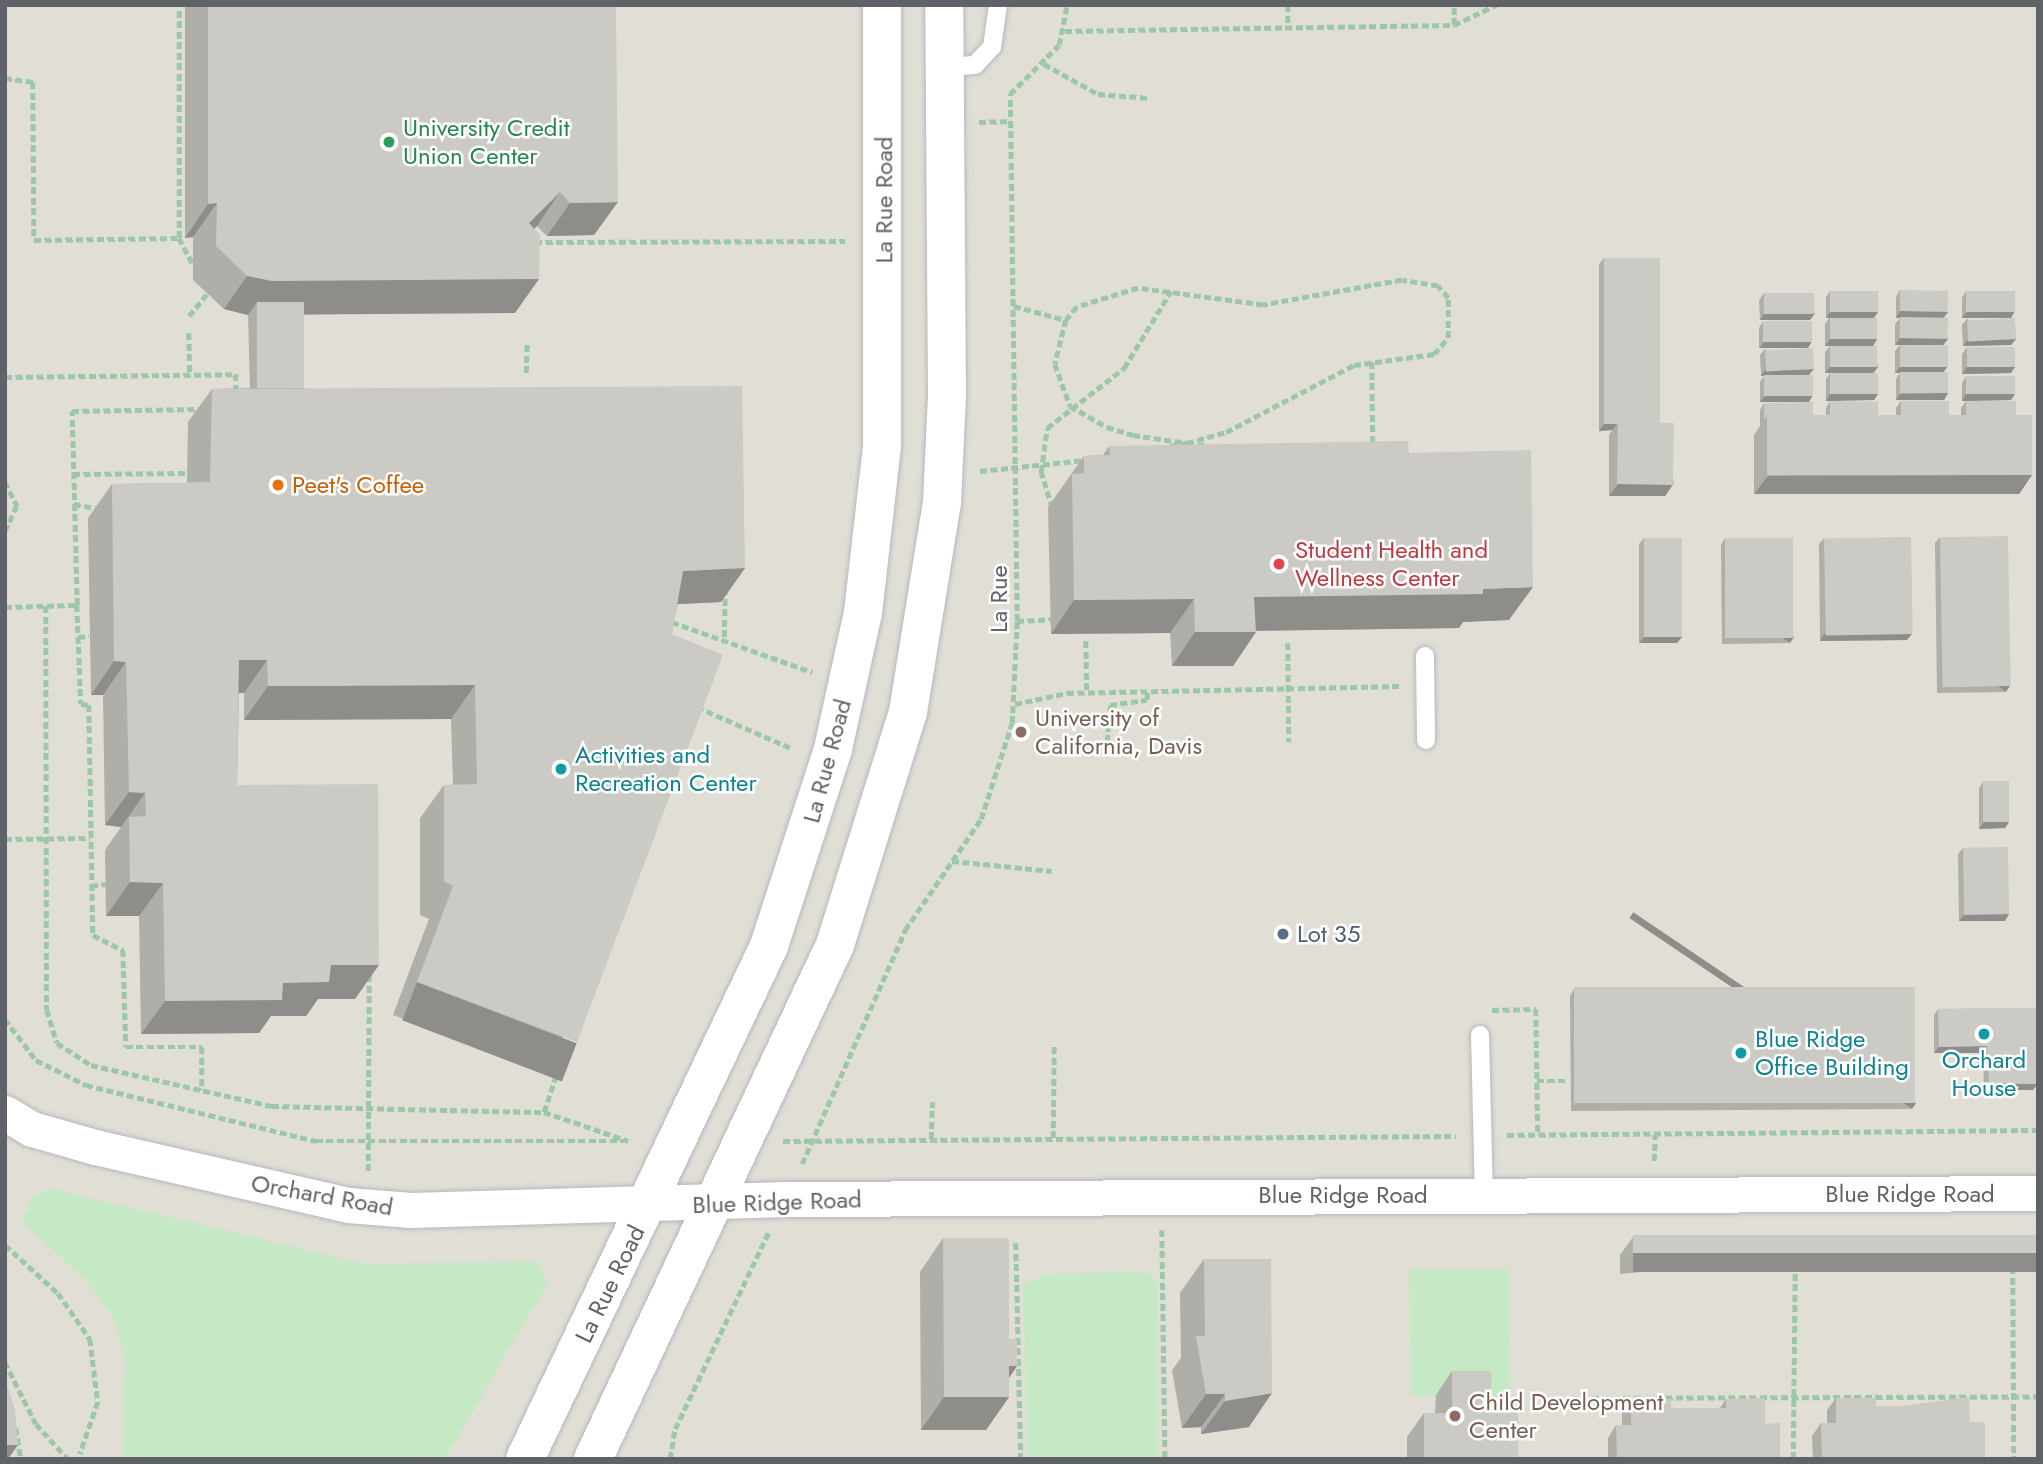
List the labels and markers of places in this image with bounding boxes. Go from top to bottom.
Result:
place label: University Credit Union Center [403,114,569,170]
marker: University Credit Union Center [381,134,397,150]
place label: Peet's Coffee [292,471,424,499]
marker: Peet's Coffee [270,477,286,493]
place label: Student Health and Wellness Center [1295,536,1488,592]
marker: Student Health and Wellness Center [1269,554,1289,574]
place label: University of California, Davis [1035,704,1202,760]
marker: University of California, Davis [1013,724,1029,740]
place label: Activities and Recreation Center [575,741,757,797]
marker: Activities and Recreation Center [553,761,569,777]
place label: Lot 35 [1297,920,1361,948]
marker: Lot 35 [1275,926,1291,942]
place label: Blue Ridge Office Building [1755,1025,1909,1081]
marker: Orchard House [1976,1026,1992,1042]
marker: Blue Ridge Office Building [1733,1045,1749,1061]
place label: Orchard House [1942,1046,2026,1102]
place label: Child Development Center [1469,1388,1663,1444]
marker: Child Development Center [1447,1408,1463,1424]

